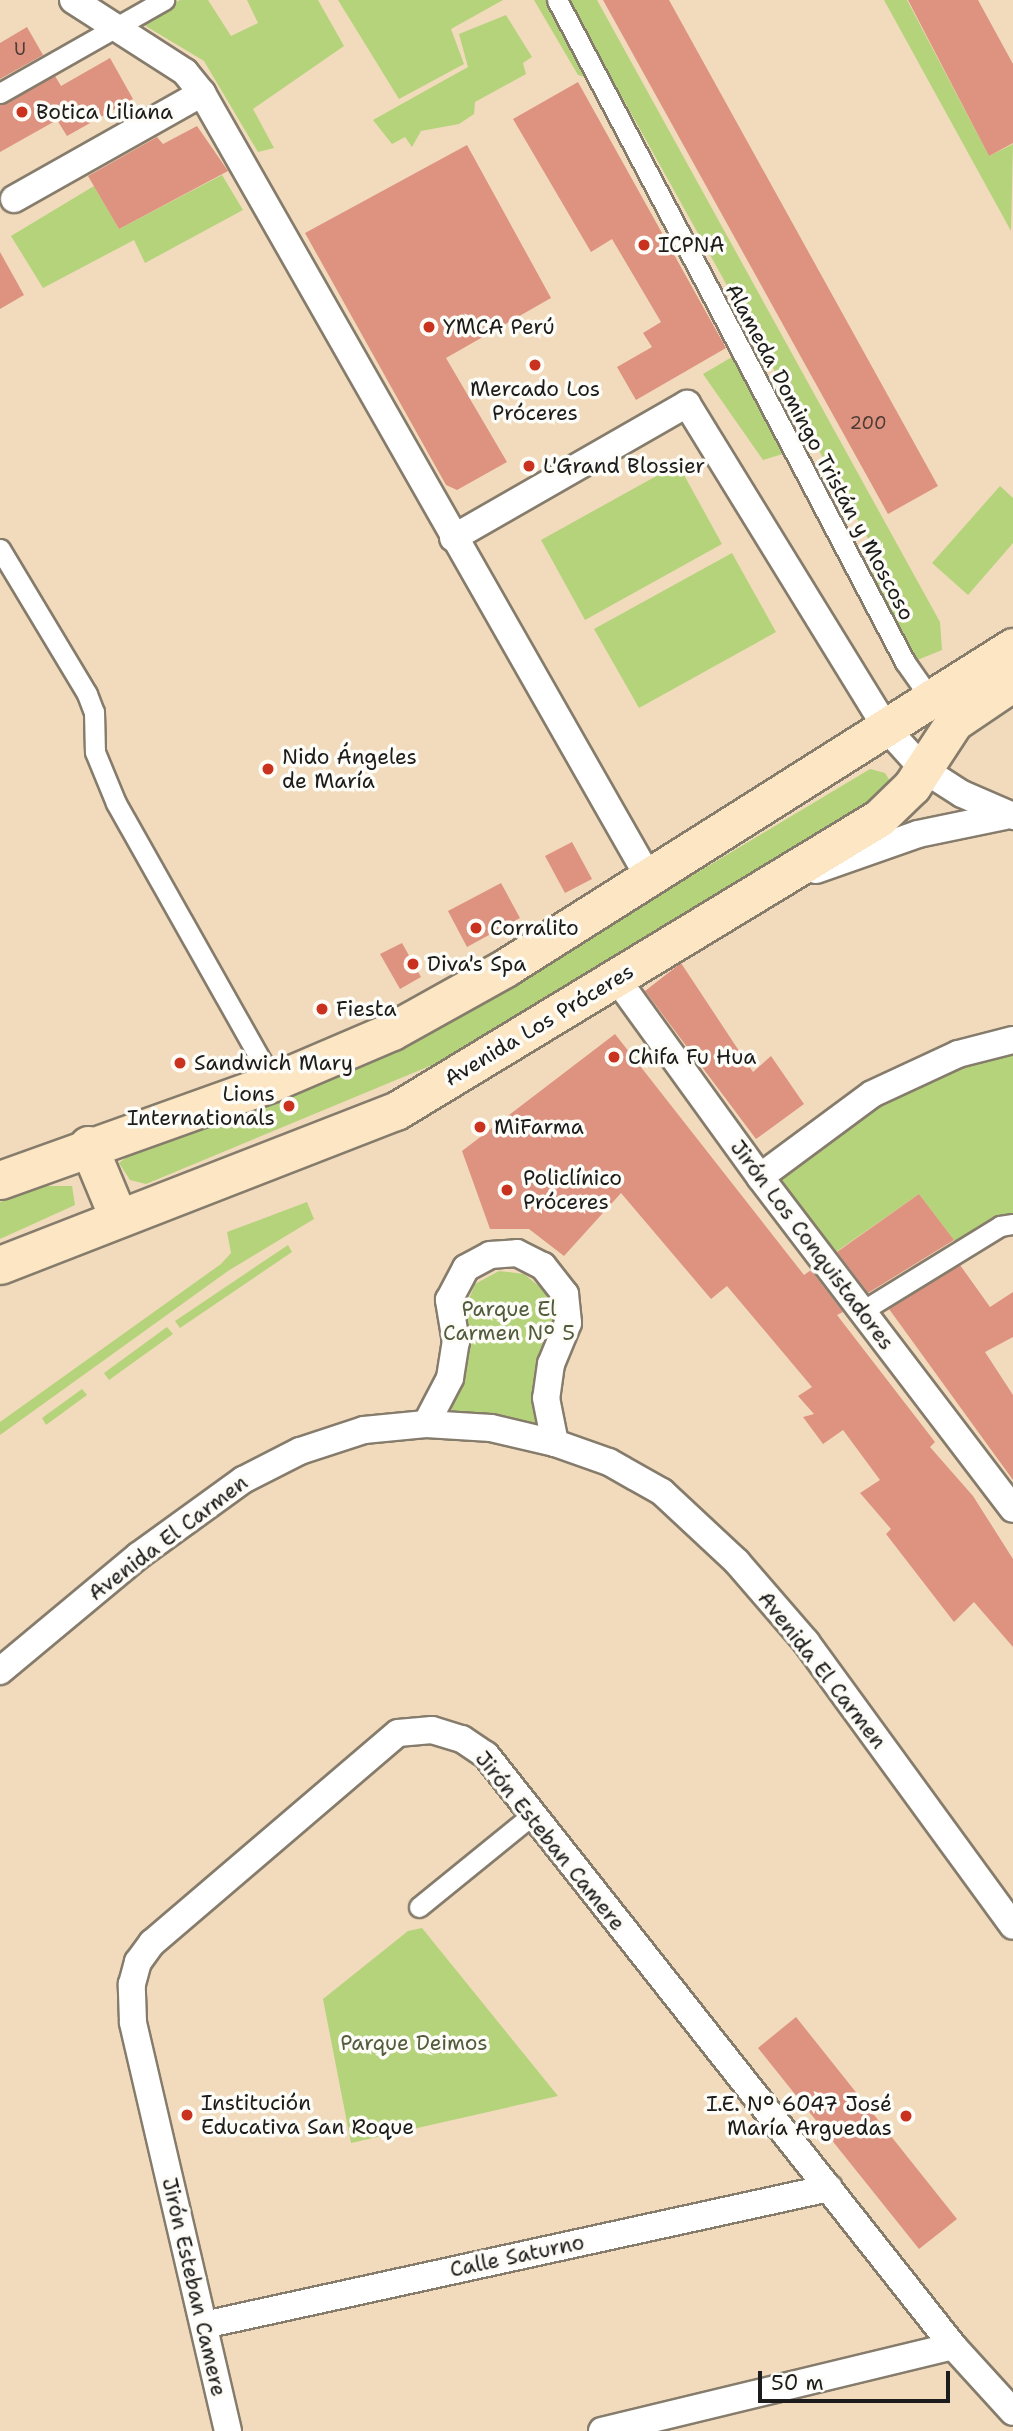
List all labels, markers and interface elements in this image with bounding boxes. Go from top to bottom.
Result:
house number: U [14,38,26,60]
place label: Botica Liliana [36,99,173,125]
marker: Botica Liliana [14,104,30,120]
place label: ICPNA [658,232,725,258]
marker: ICPNA [636,237,652,253]
street label: Alameda Domingo Tristán y Moscoso [720,279,920,625]
place label: YMCA Perú [443,314,555,340]
marker: YMCA Perú [421,319,437,335]
marker: Mercado Los Próceres [527,357,543,373]
place label: Mercado Los Próceres [470,376,600,426]
house number: 200 [849,412,887,434]
place label: L'Grand Blossier [543,453,705,479]
marker: L'Grand Blossier [521,458,537,474]
place label: Nido Ángeles de María [282,744,417,794]
marker: Nido Ángeles de María [260,761,276,777]
place label: Corralito [490,915,579,941]
marker: Corralito [468,920,484,936]
place label: Diva's Spa [427,951,526,977]
marker: Diva's Spa [405,956,421,972]
street label: Avenida Los Próceres [440,959,638,1091]
place label: Fiesta [336,996,396,1022]
marker: Fiesta [314,1001,330,1017]
place label: Chifa Fu Hua [628,1044,756,1070]
marker: Chifa Fu Hua [606,1049,622,1065]
place label: Sandwich Mary [194,1050,353,1076]
marker: Sandwich Mary [172,1055,188,1071]
place label: Lions Internationals [127,1081,275,1131]
marker: Lions Internationals [281,1098,297,1114]
place label: MiFarma [494,1114,584,1140]
marker: MiFarma [472,1119,488,1135]
street label: Jirón Los Conquistadores [725,1135,899,1355]
place label: Policlínico Próceres [523,1165,622,1215]
marker: Policlínico Próceres [497,1180,517,1200]
park label: Parque El Carmen N° 5 [443,1296,575,1346]
street label: Avenida El Carmen [83,1470,253,1606]
street label: Avenida El Carmen [753,1586,891,1754]
street label: Jirón Esteban Camere [470,1746,630,1936]
park label: Parque Deimos [340,2030,488,2056]
place label: Institución Educativa San Roque [201,2090,414,2140]
place label: I.E. N° 6047 José María Arguedas [706,2091,892,2141]
marker: Institución Educativa San Roque [179,2107,195,2123]
marker: I.E. N° 6047 José María Arguedas [898,2108,914,2124]
street label: Jirón Esteban Camere [157,2175,231,2399]
street label: Calle Saturno [448,2229,586,2283]
scale bar [761,2358,954,2402]
text: 50 m [771,2369,824,2397]

